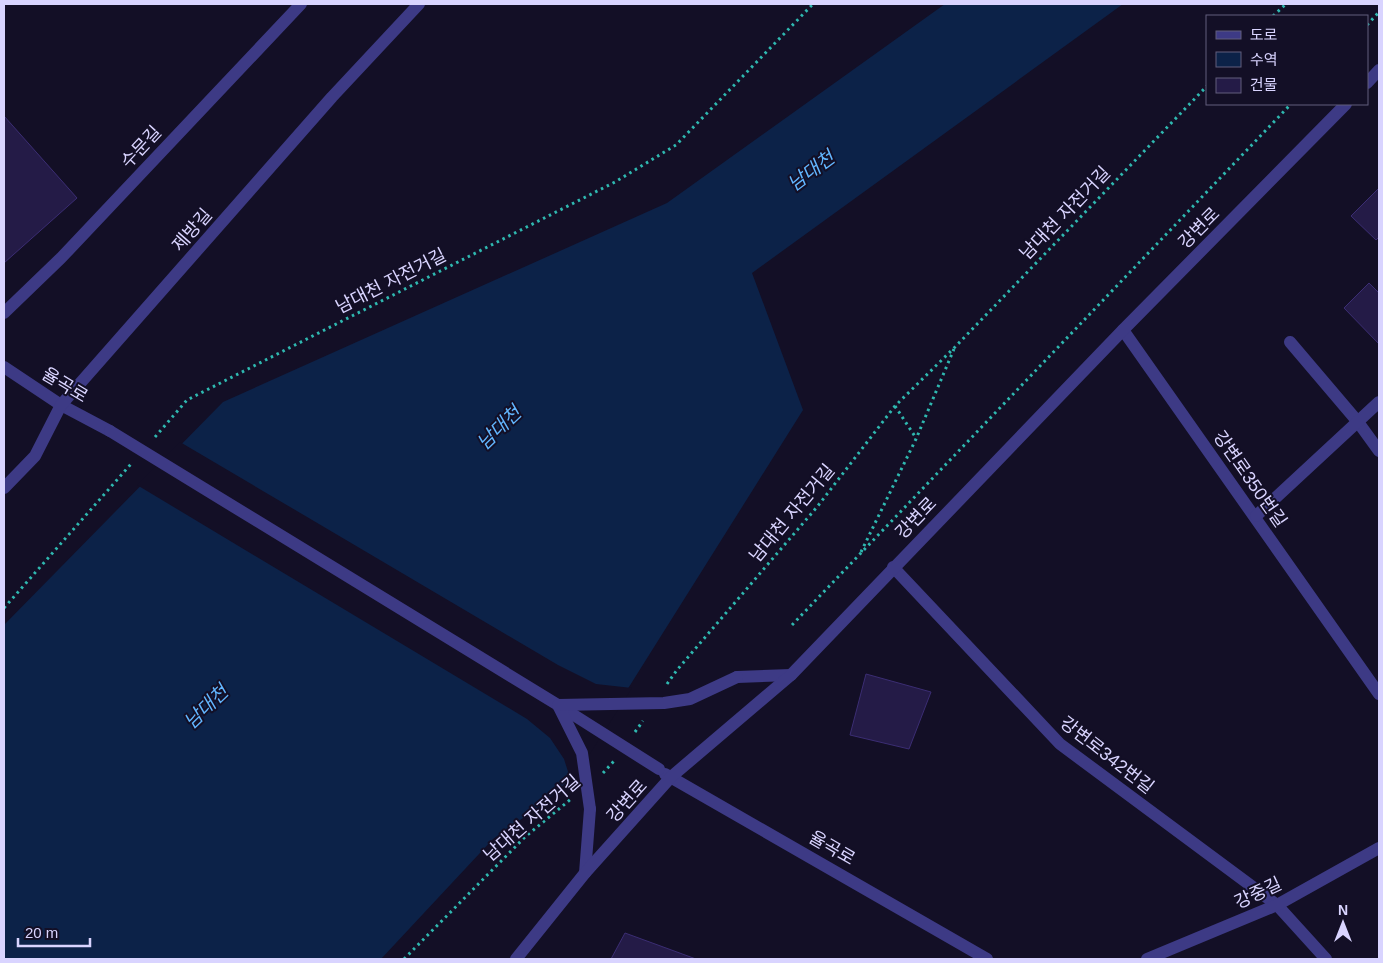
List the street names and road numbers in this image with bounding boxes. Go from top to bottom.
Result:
street label: 수문길 [117,122,165,172]
street label: 남대천 자전거길 [1016,163,1114,263]
street label: 강변로 [1174,203,1224,253]
street label: 제방길 [168,205,216,255]
street label: 남대천 자전거길 [333,245,449,317]
street label: 율곡로 [39,364,91,406]
street label: 강변로350번길 [1209,427,1291,531]
street label: 남대천 자전거길 [745,460,839,566]
street label: 강변로 [892,493,940,543]
street label: 강변로342번길 [1056,712,1158,798]
street label: 남대천 자전거길 [480,771,584,865]
street label: 강변로 [603,776,651,826]
street label: 율곡로 [805,827,859,869]
street label: 강중길 [1231,873,1285,913]

